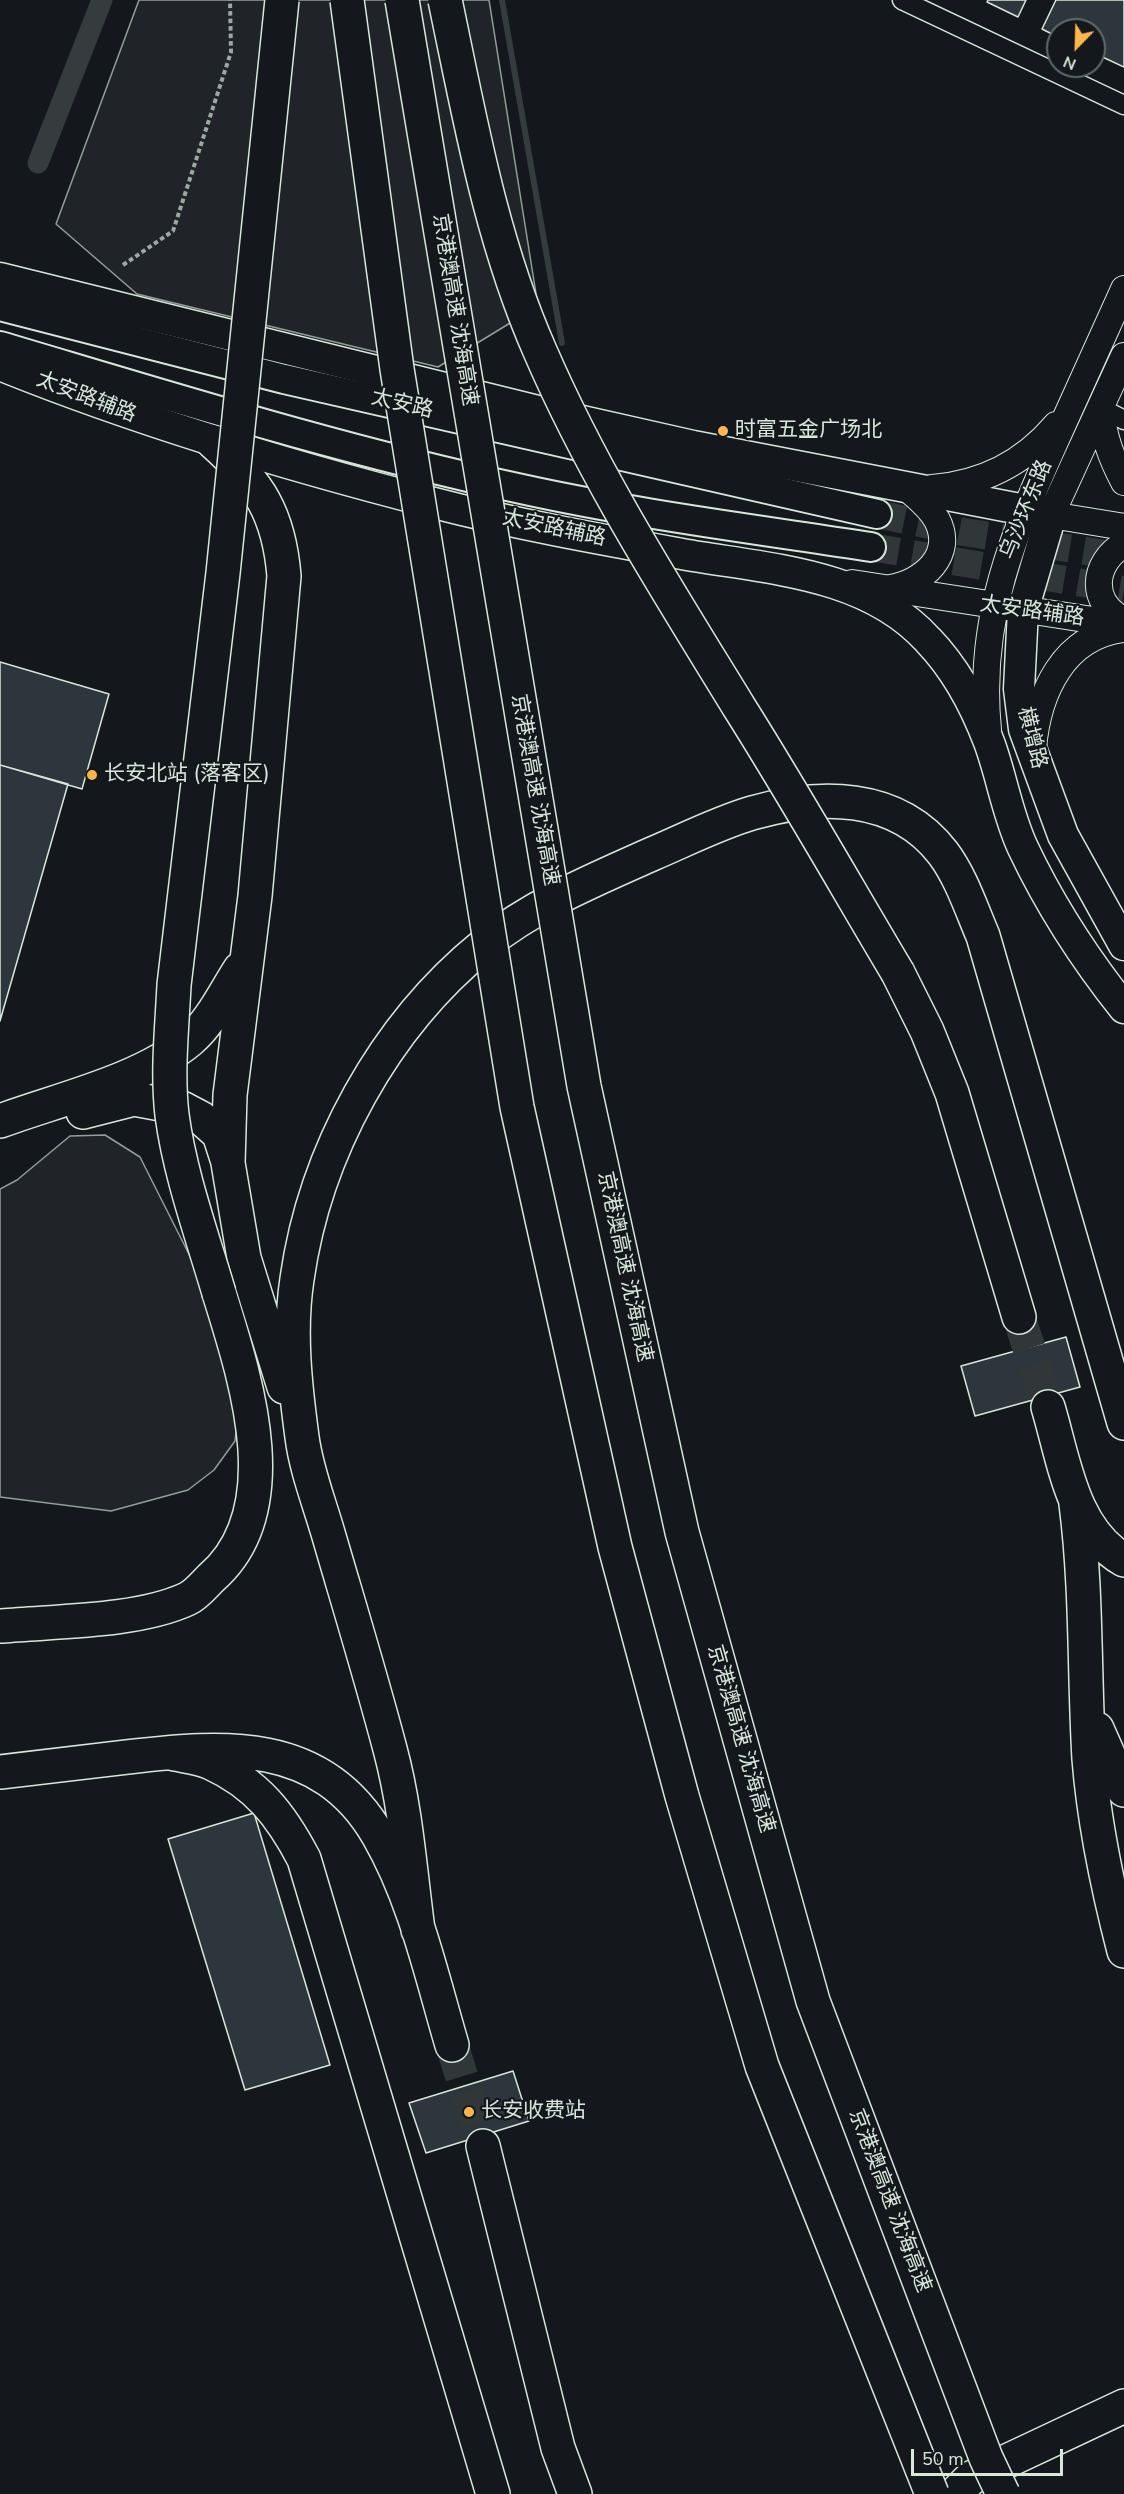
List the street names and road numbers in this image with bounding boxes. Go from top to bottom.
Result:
street label: 京港澳高速 沈海高速 [426,212,482,408]
street label: 太安路辅路 [32,367,140,429]
street label: 太安路 [368,386,436,424]
street label: 乌沙环东路 [996,457,1058,563]
street label: 太安路辅路 [500,506,608,552]
street label: 太安路辅路 [978,592,1086,632]
street label: 京港澳高速 沈海高速 [505,692,563,888]
street label: 横增路 [1011,704,1051,772]
street label: 京港澳高速 沈海高速 [591,1169,657,1365]
street label: 京港澳高速 沈海高速 [701,1642,779,1836]
street label: 京港澳高速 沈海高速 [842,2106,936,2296]

